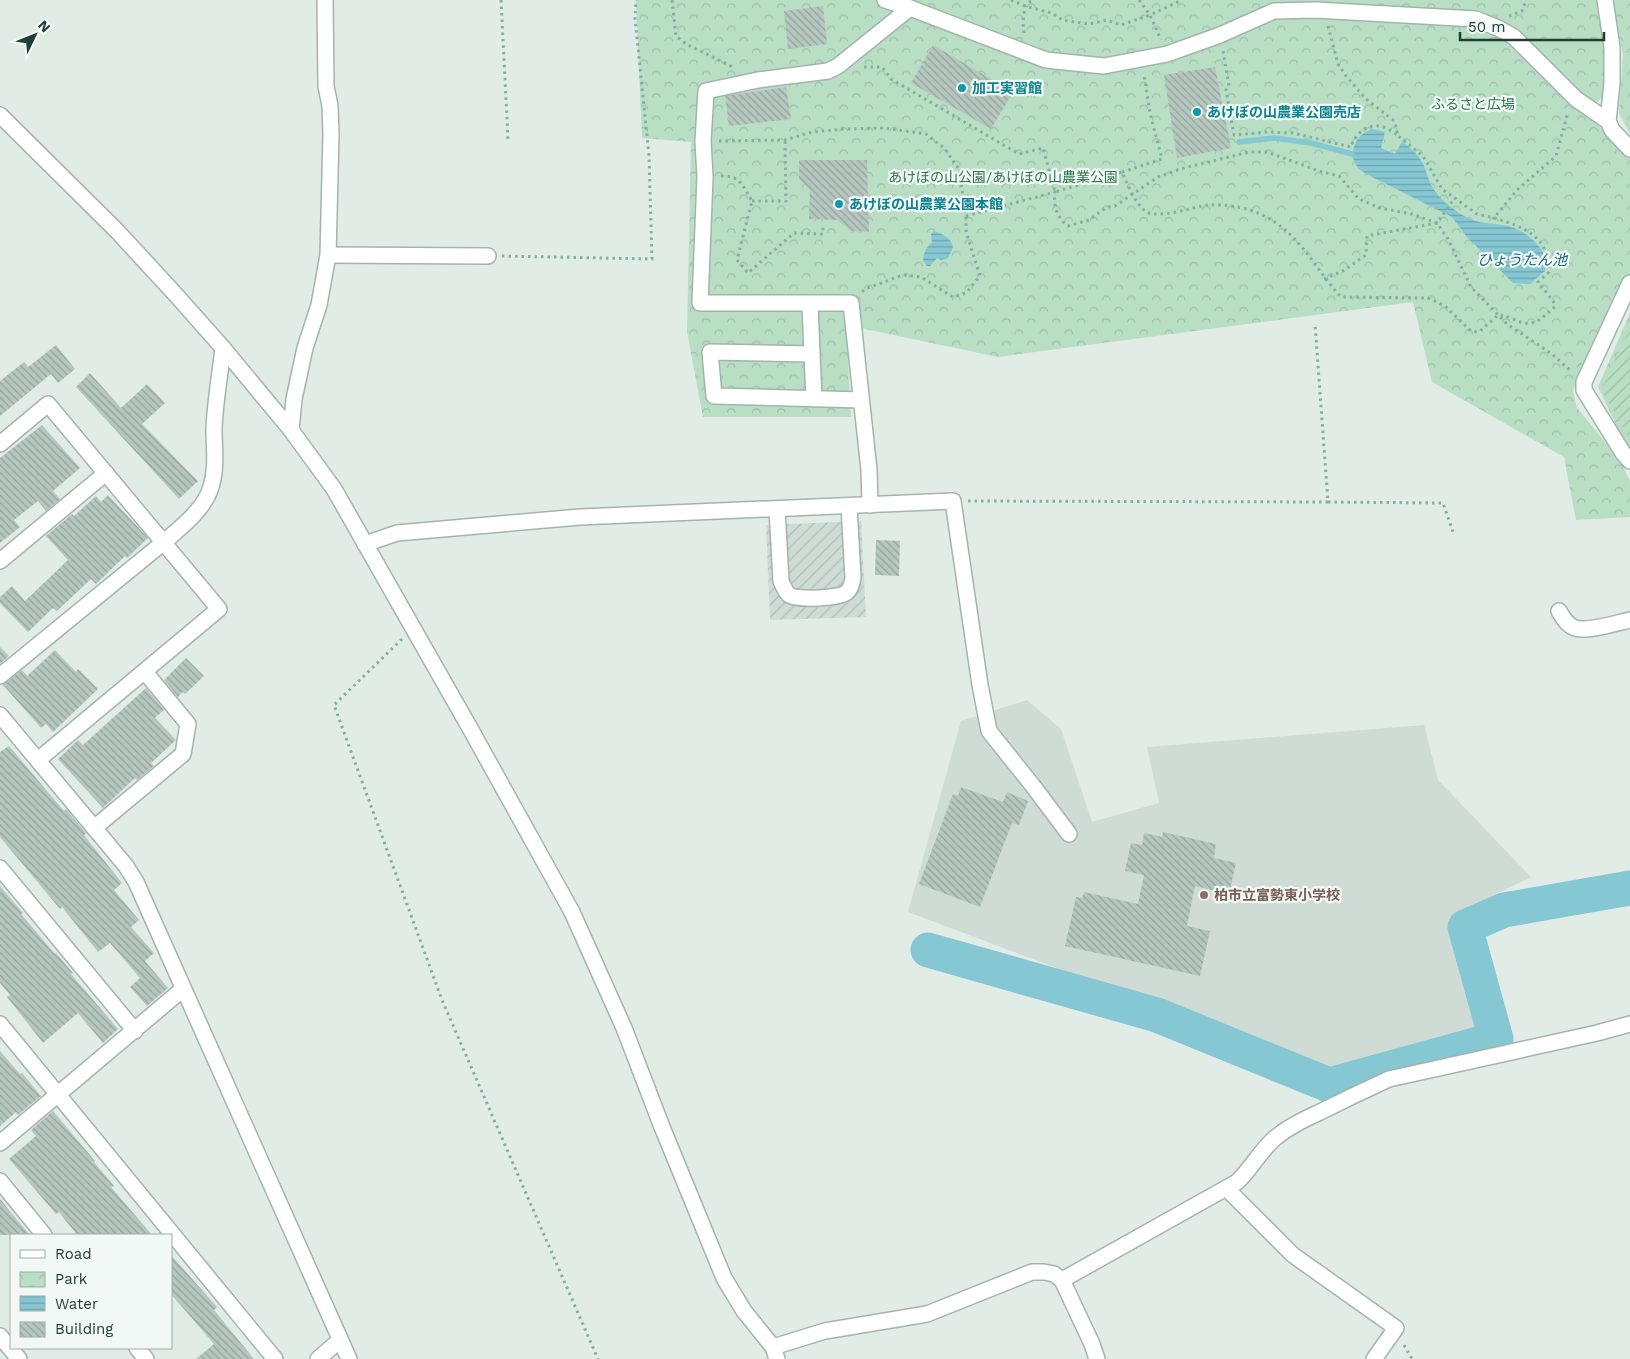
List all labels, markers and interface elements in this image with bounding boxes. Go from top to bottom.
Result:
north arrow [10,10,60,60]
scale bar [1460,10,1604,42]
text: N [35,17,54,35]
text: 50 m [1468,18,1505,36]
place label: 加工実習館 [972,80,1042,96]
marker: 加工実習館 [956,82,968,94]
park label: ふるさと広場 [1431,96,1515,112]
place label: あけぼの山農業公園売店 [1207,104,1361,120]
marker: あけぼの山農業公園売店 [1191,106,1203,118]
park label: あけぼの山公園/あけぼの山農業公園 [888,169,1118,185]
place label: あけぼの山農業公園本館 [849,196,1003,212]
marker: あけぼの山農業公園本館 [833,198,845,210]
water label: ひょうたん池 [1477,251,1569,269]
place label: 柏市立富勢東小学校 [1214,887,1340,903]
marker: 柏市立富勢東小学校 [1198,889,1210,901]
legend [10,1234,172,1349]
text: Road [55,1245,92,1263]
text: Park [55,1270,88,1288]
text: Water [55,1295,98,1313]
text: Building [55,1320,113,1338]

